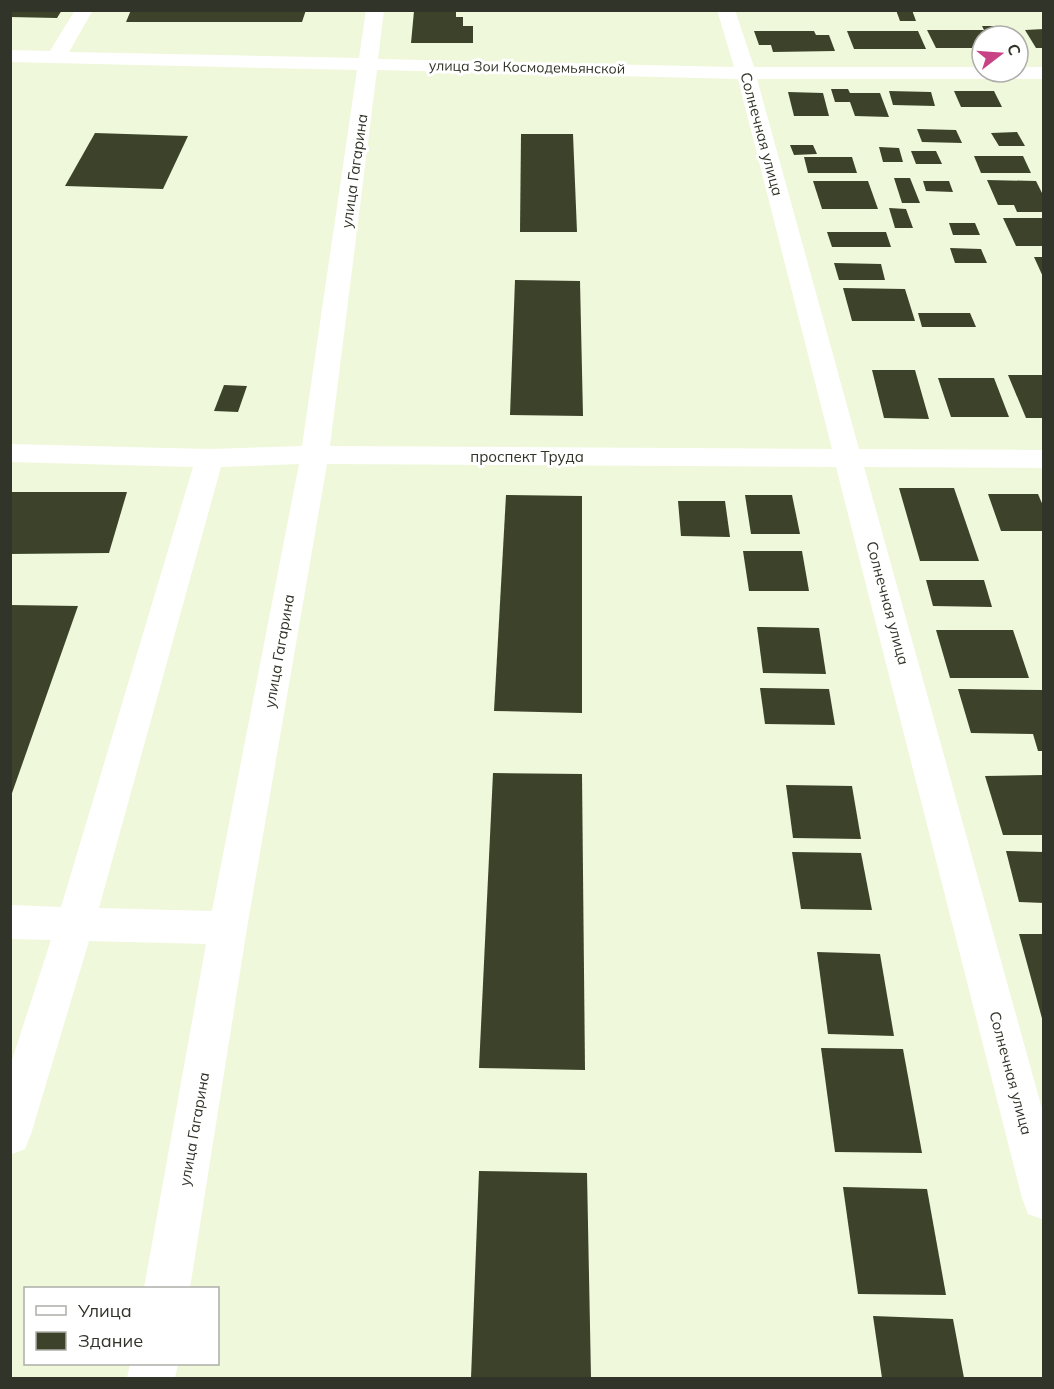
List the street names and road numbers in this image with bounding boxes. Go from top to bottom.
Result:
street label: улица Зои Космодемьянской [429,56,625,78]
street label: Солнечная улица [736,70,788,198]
street label: улица Гагарина [337,113,371,229]
street label: проспект Труда [470,447,584,466]
street label: Солнечная улица [862,539,914,667]
street label: улица Гагарина [260,593,298,709]
street label: Солнечная улица [985,1009,1037,1137]
street label: улица Гагарина [175,1071,213,1187]

